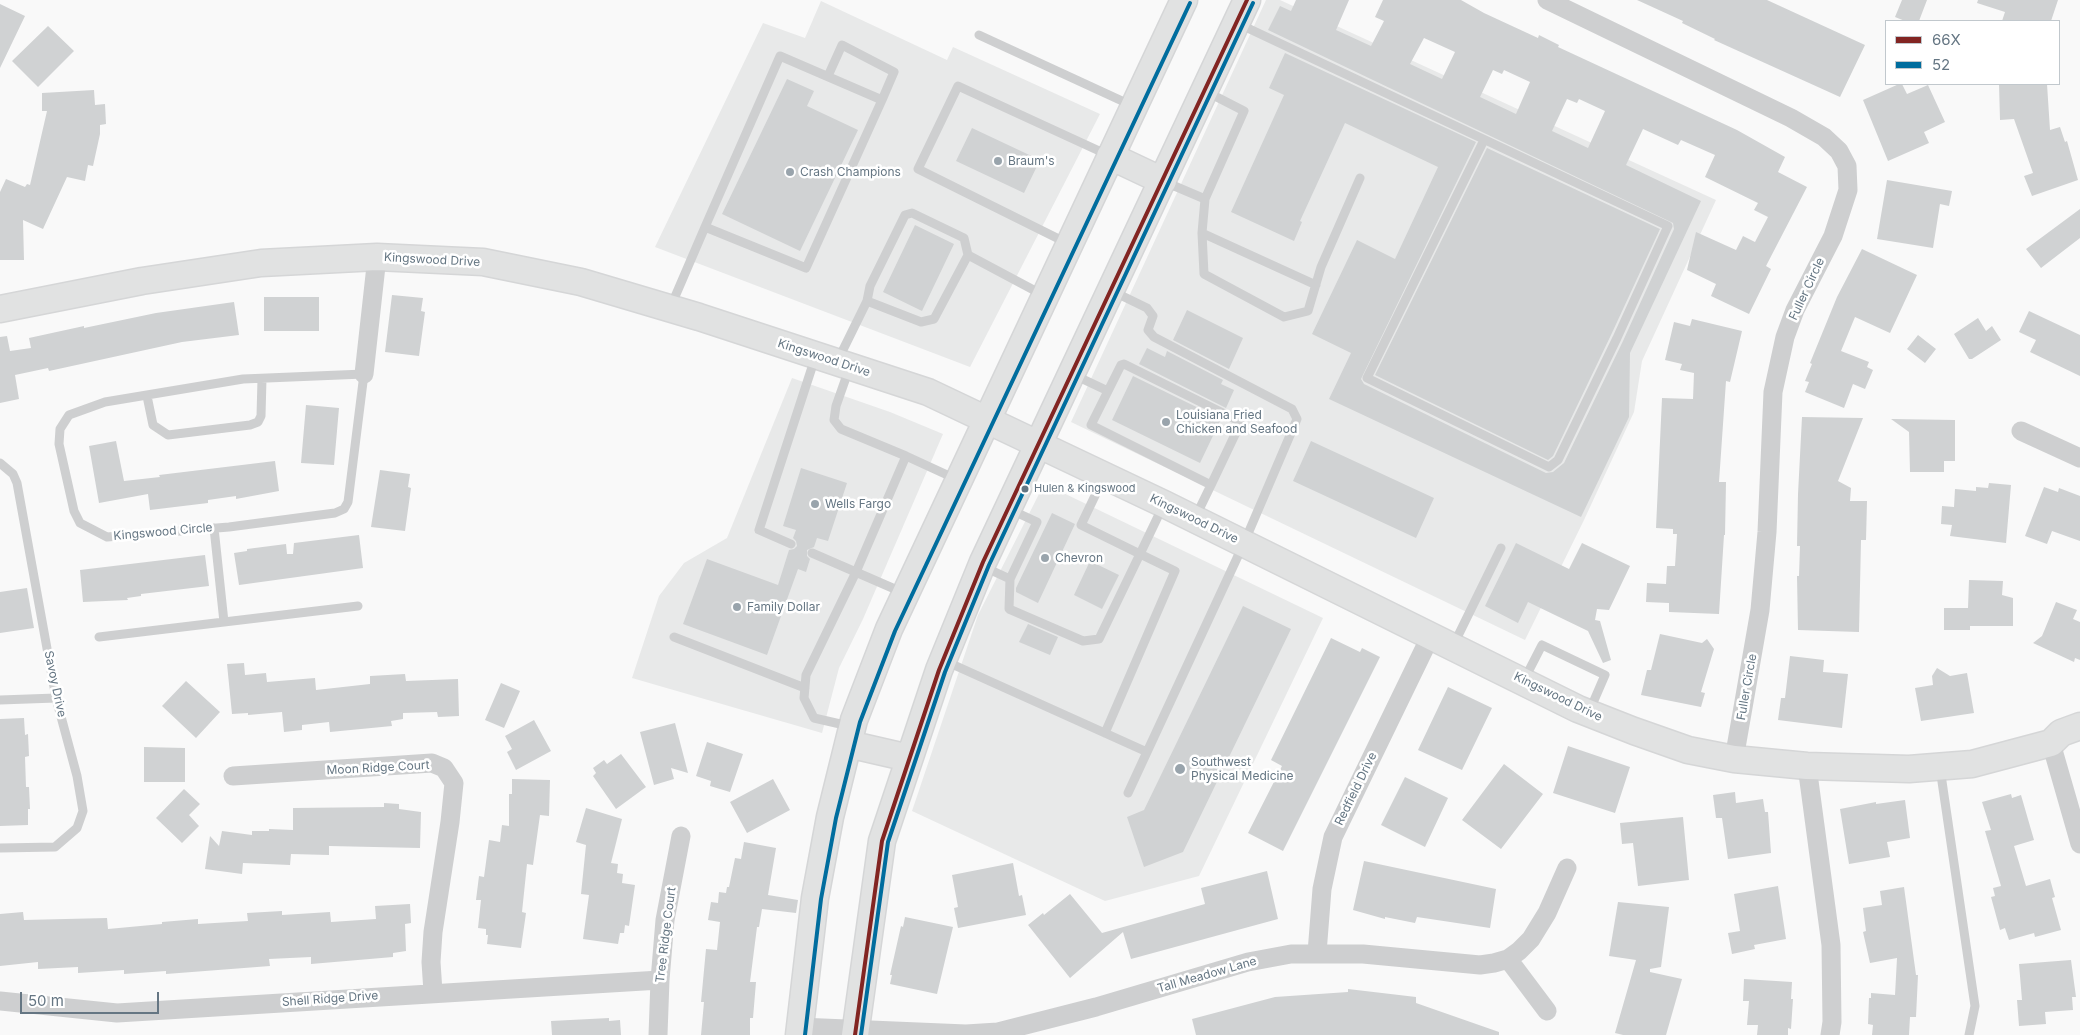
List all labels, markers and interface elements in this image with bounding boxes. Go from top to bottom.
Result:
legend [1885,20,2060,85]
text: 66X [1932,30,1961,49]
text: 52 [1932,55,1950,74]
place label: Braum's [1008,154,1055,168]
marker: Braum's [992,155,1004,167]
place label: Crash Champions [800,165,901,179]
marker: Crash Champions [784,166,796,178]
street label: Kingswood Drive [383,250,481,270]
street label: Fuller Circle [1786,255,1828,323]
street label: Kingswood Drive [776,336,872,380]
place label: Louisiana Fried Chicken and Seafood [1176,408,1297,436]
marker: Louisiana Fried Chicken and Seafood [1160,416,1172,428]
place label: Hulen & Kingswood [1034,482,1136,496]
marker: Hulen & Kingswood [1020,484,1030,494]
street label: Kingswood Drive [1148,491,1240,547]
place label: Wells Fargo [825,497,891,511]
marker: Wells Fargo [809,498,821,510]
street label: Kingswood Circle [113,520,213,544]
place label: Chevron [1055,551,1103,565]
marker: Chevron [1039,552,1051,564]
place label: Family Dollar [747,600,820,614]
marker: Family Dollar [731,601,743,613]
street label: Savoy Drive [41,649,69,719]
street label: Fuller Circle [1734,653,1760,721]
street label: Kingswood Drive [1512,669,1604,725]
street label: Redfield Drive [1332,750,1380,828]
place label: Southwest Physical Medicine [1191,755,1293,783]
street label: Moon Ridge Court [326,758,430,778]
marker: Southwest Physical Medicine [1173,762,1187,776]
street label: Tree Ridge Court [653,886,679,984]
street label: Tall Meadow Lane [1156,954,1258,996]
scale bar [22,982,161,1014]
street label: Shell Ridge Drive [281,988,379,1010]
text: 50 m [28,991,64,1010]

